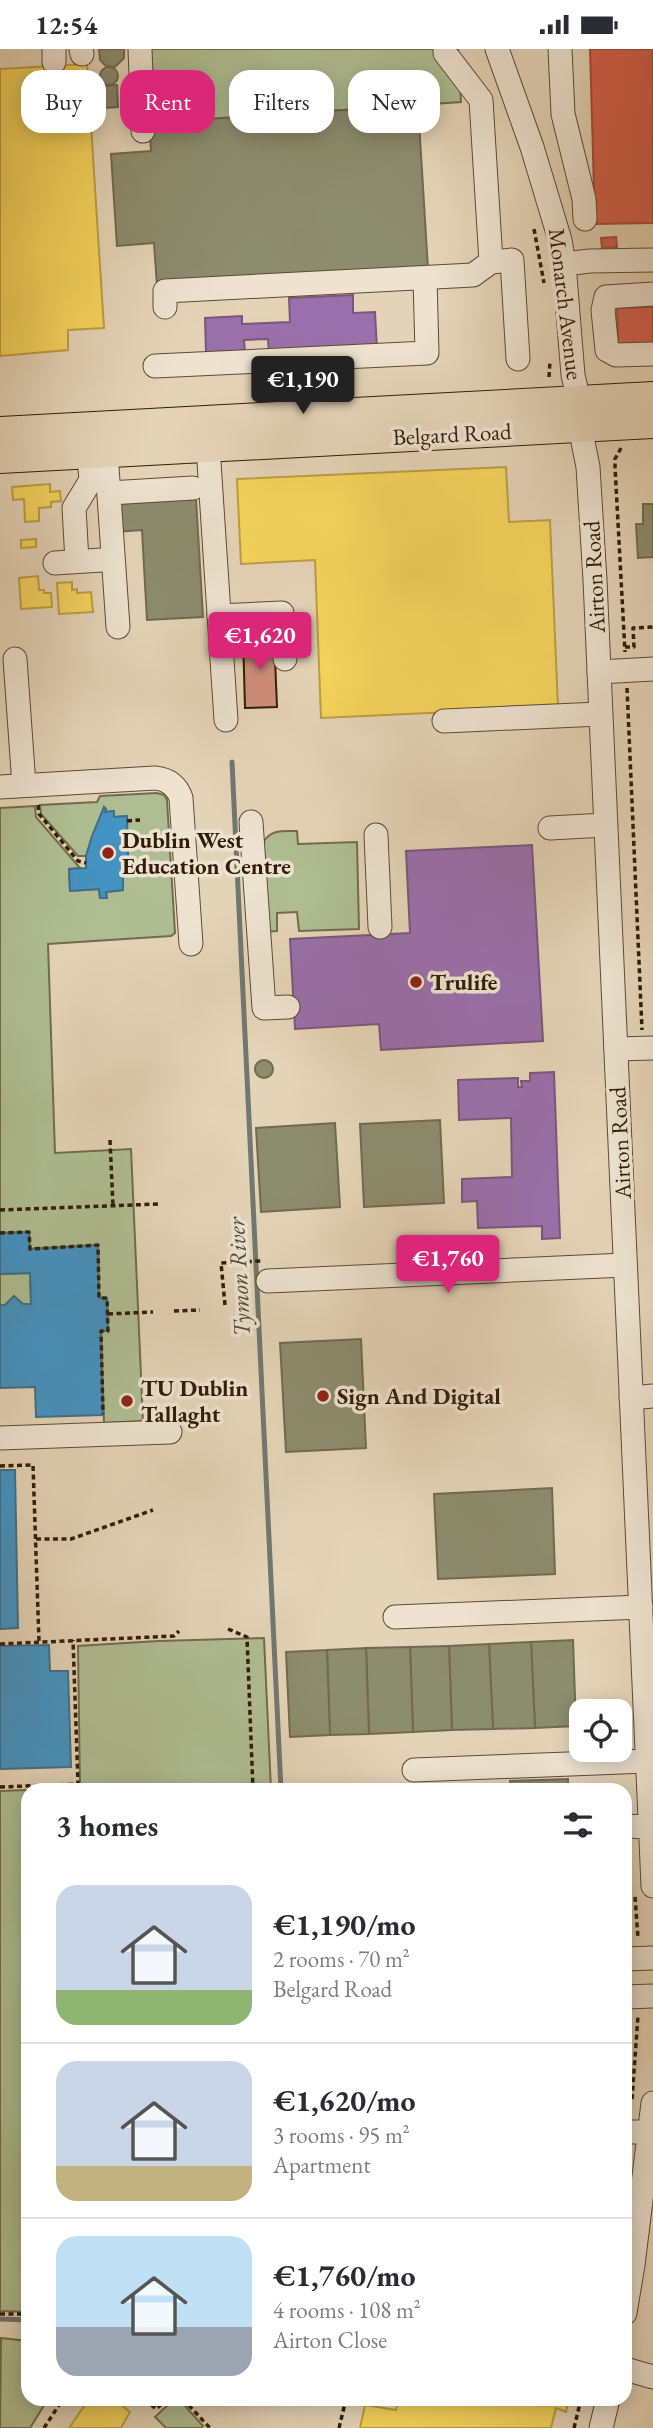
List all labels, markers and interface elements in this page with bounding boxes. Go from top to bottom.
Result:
text: 12:54 [35,8,97,42]
chip: Buy [21,70,106,133]
chip: Rent [120,70,215,133]
chip: Filters [229,70,334,133]
chip: New [348,70,440,133]
street label: Monarch Avenue [542,227,590,382]
pin: €1,190 [246,357,360,416]
text: €1,190 [267,364,339,394]
street label: Belgard Road [392,416,513,452]
street label: Airton Road [576,520,612,635]
pin: €1,620 [203,613,317,672]
text: €1,620 [224,620,296,650]
place label: Dublin West Education Centre [122,825,291,881]
marker: Dublin West Education Centre [100,845,116,861]
place label: Trulife [430,967,498,997]
marker: Trulife [408,974,424,990]
street label: Airton Road [602,1086,638,1201]
water label: Tymon River [220,1215,257,1337]
pin: €1,760 [391,1235,505,1295]
text: €1,760 [412,1243,484,1273]
place label: TU Dublin Tallaght [141,1373,248,1429]
place label: Sign And Digital [337,1381,501,1411]
marker: Sign And Digital [315,1388,331,1404]
marker: TU Dublin Tallaght [119,1393,135,1409]
map controls [569,1699,632,1762]
button: locate [569,1699,632,1762]
text: 3 homes [56,1806,158,1845]
icon: filters [559,1806,597,1844]
text: €1,190/mo [273,1905,416,1944]
icon: home [112,1913,196,1997]
text: 2 rooms · 70 m² [273,1944,410,1974]
text: Belgard Road [273,1974,392,2004]
text: €1,620/mo [273,2081,416,2120]
icon: home [112,2089,196,2173]
text: 3 rooms · 95 m² [273,2120,410,2150]
text: Apartment [273,2150,371,2180]
text: €1,760/mo [273,2256,416,2295]
icon: home [112,2264,196,2348]
text: 4 rooms · 108 m² [273,2295,421,2325]
text: Airton Close [273,2325,387,2355]

